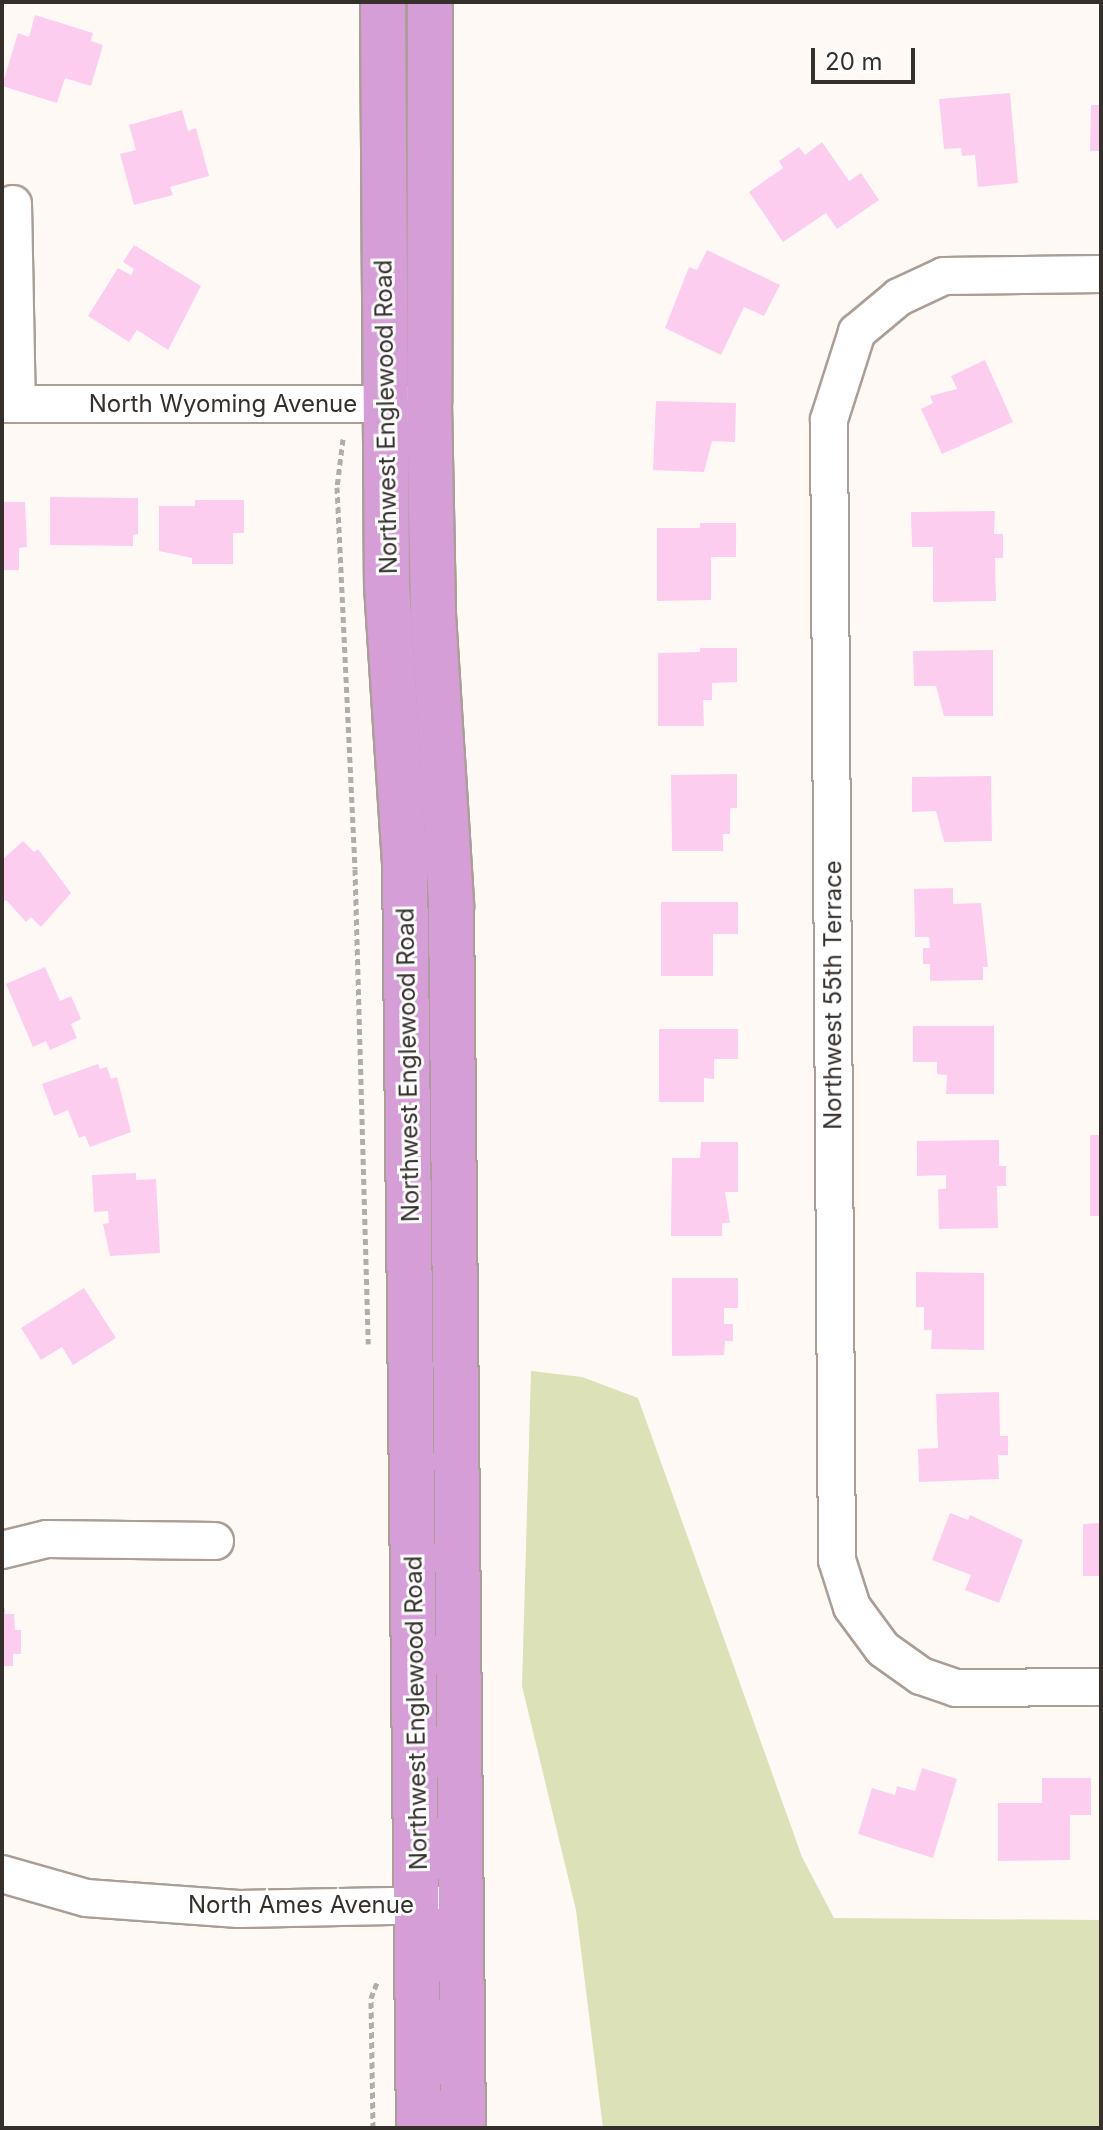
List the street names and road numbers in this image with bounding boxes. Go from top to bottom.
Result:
street label: Northwest Englewood Road [369,260,403,574]
street label: North Wyoming Avenue [89,390,357,418]
street label: Northwest 55th Terrace [819,860,847,1130]
street label: Northwest Englewood Road [391,908,425,1222]
street label: Northwest Englewood Road [399,1556,433,1870]
street label: North Ames Avenue [188,1891,414,1919]

